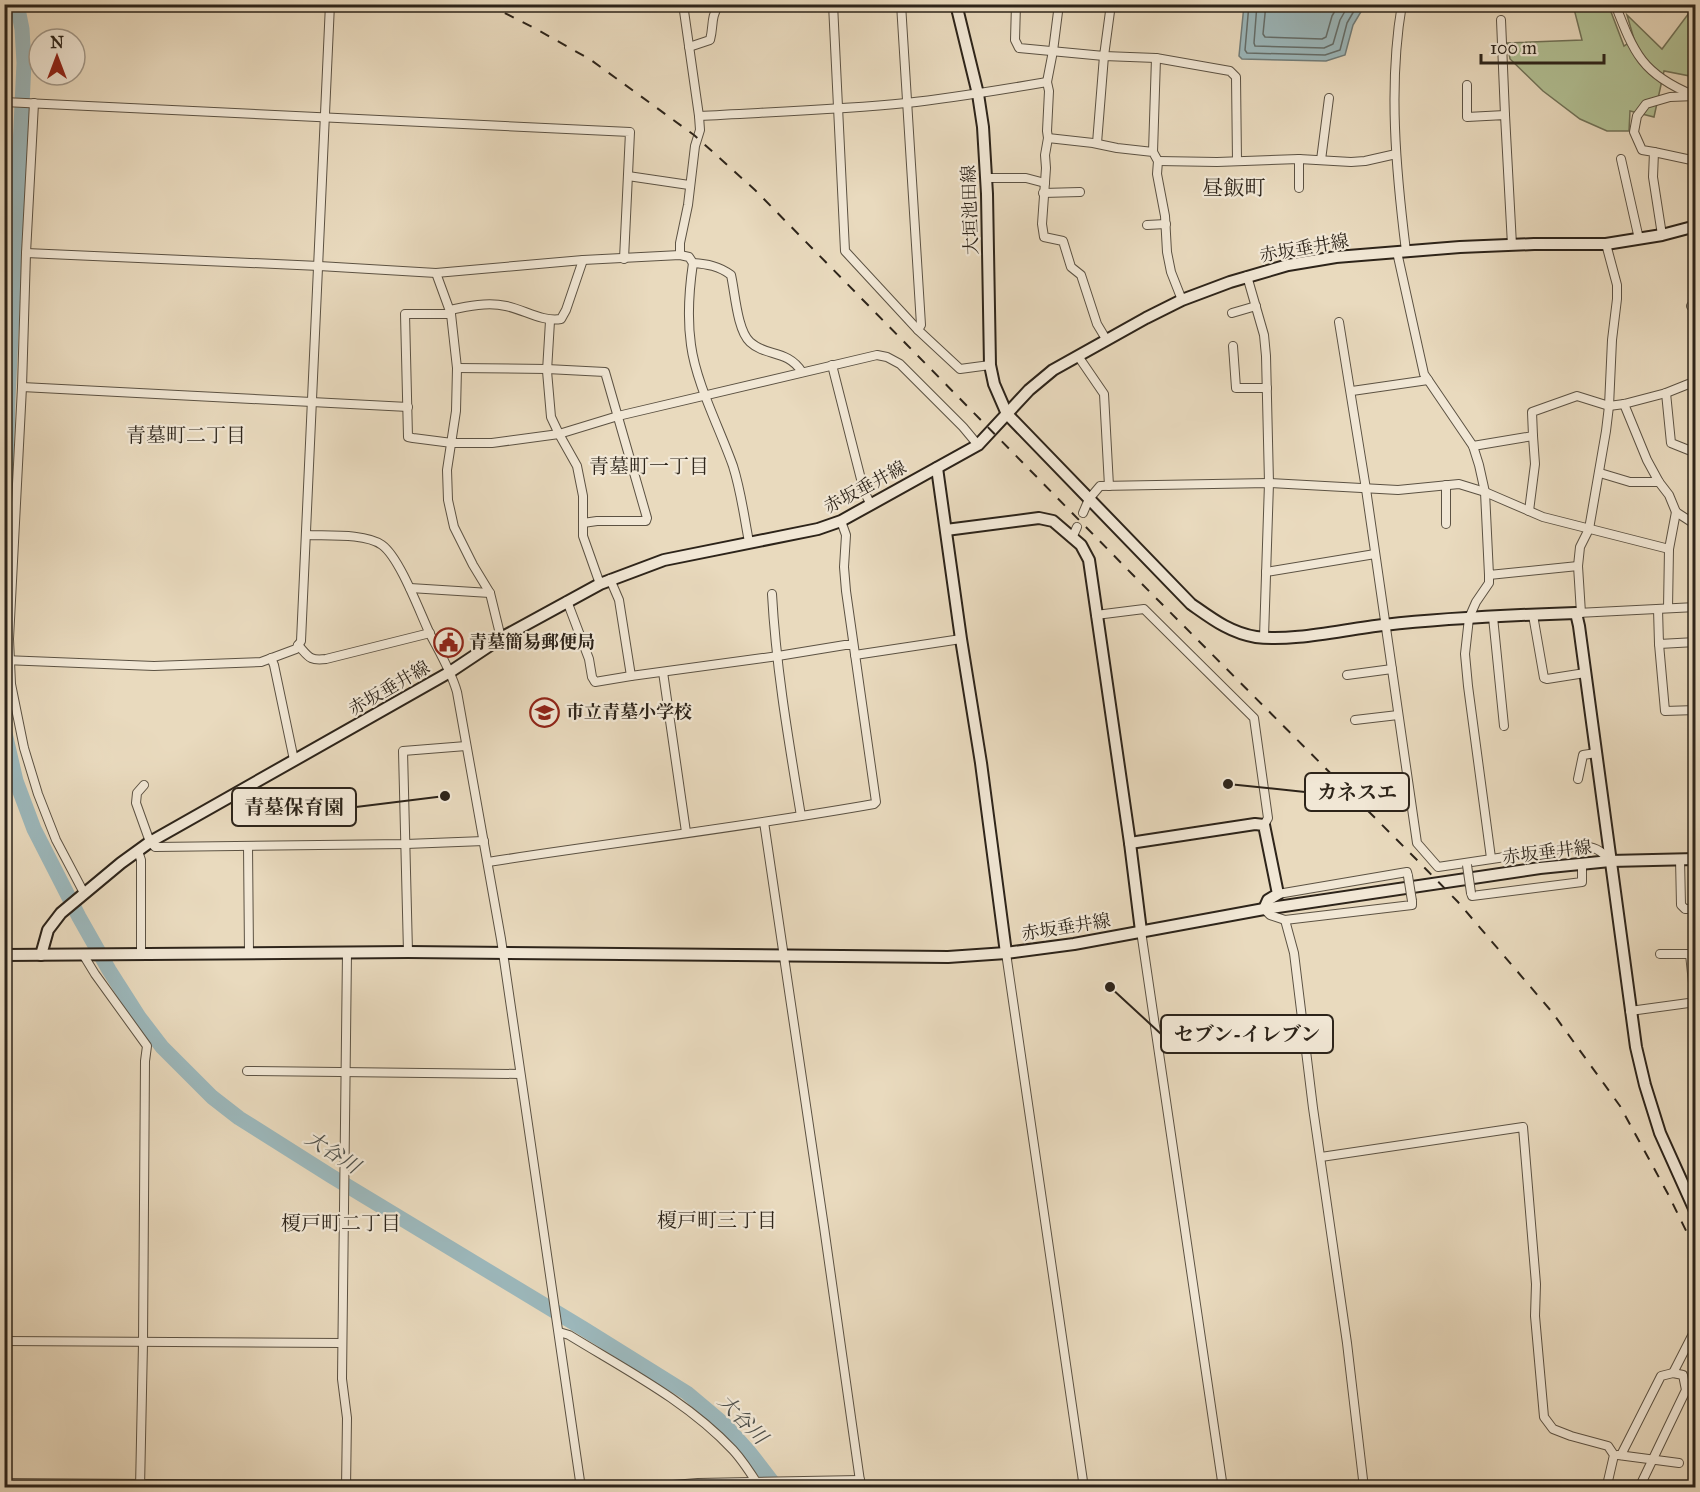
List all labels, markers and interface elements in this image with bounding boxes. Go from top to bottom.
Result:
north arrow [27,27,87,87]
scale bar [1481,27,1604,65]
text: N [50,33,64,52]
text: 100 m [1490,37,1537,59]
street label: 大垣池田線 [957,165,983,255]
district label: 昼飯町 [1203,175,1266,201]
street label: 赤坂垂井線 [1258,229,1350,267]
district label: 青墓町二丁目 [126,423,246,447]
district label: 青墓町一丁目 [589,454,709,478]
street label: 赤坂垂井線 [820,456,910,518]
public building icon: 青墓簡易郵便局 [432,626,464,658]
place label: 青墓簡易郵便局 [469,631,595,653]
street label: 赤坂垂井線 [345,656,433,720]
school or university icon: 市立青墓小学校 [529,696,561,728]
place label: 市立青墓小学校 [566,701,692,723]
callout: カネスエ [1305,773,1409,811]
text: カネスエ [1317,780,1397,804]
callout: 青墓保育園 [232,788,356,826]
text: 青墓保育園 [244,795,344,819]
street label: 赤坂垂井線 [1501,836,1593,868]
street label: 赤坂垂井線 [1020,909,1112,945]
callout: セブン-イレブン [1161,1015,1333,1053]
text: セブン-イレブン [1174,1022,1320,1046]
water label: 大谷川 [301,1126,366,1179]
district label: 榎戸町三丁目 [657,1208,777,1232]
district label: 榎戸町二丁目 [281,1211,401,1235]
water label: 大谷川 [714,1389,774,1450]

